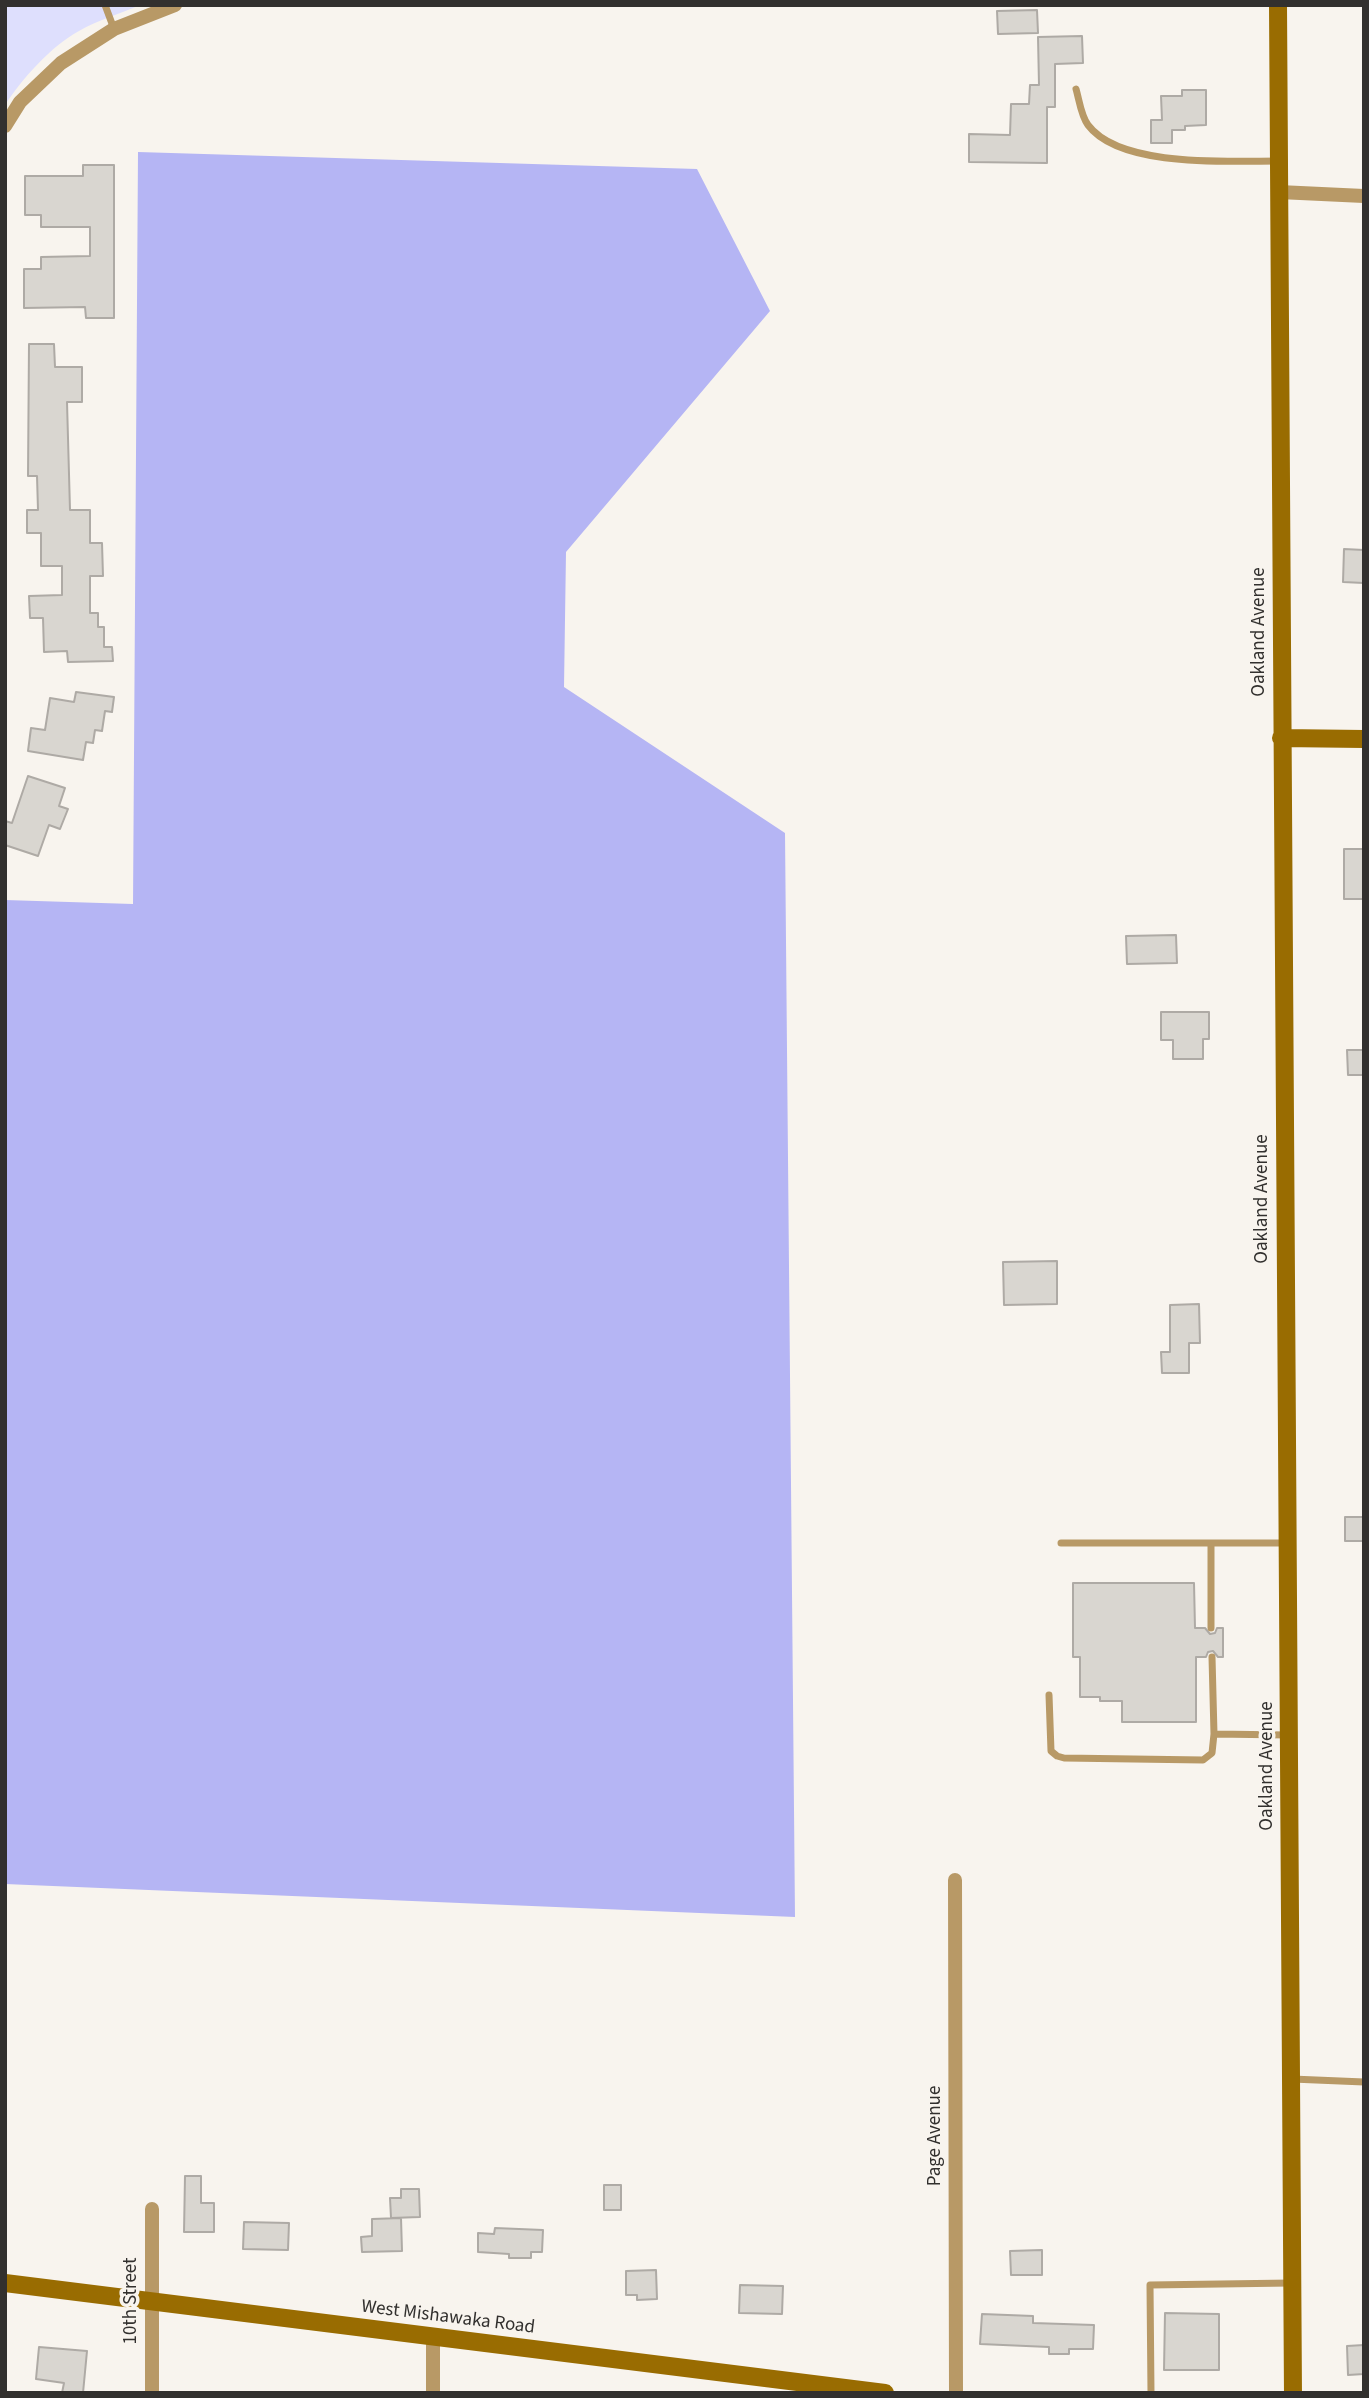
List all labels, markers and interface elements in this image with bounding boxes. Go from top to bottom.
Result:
street label: Oakland Avenue [1249,567,1271,697]
street label: Oakland Avenue [1252,1134,1274,1264]
street label: Oakland Avenue [1257,1701,1279,1831]
street label: Page Avenue [925,2086,947,2186]
street label: 10th Street [121,2257,143,2345]
street label: West Mishawaka Road [360,2296,536,2340]

